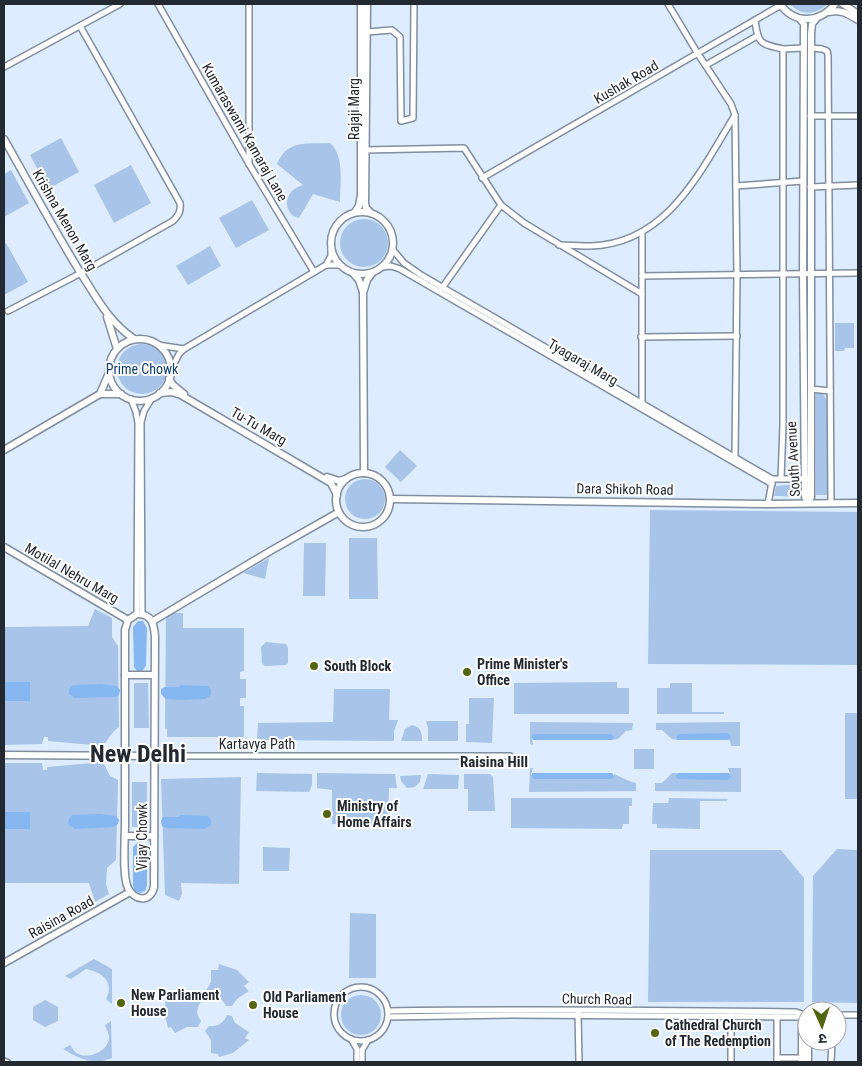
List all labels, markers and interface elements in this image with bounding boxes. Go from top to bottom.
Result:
street label: Kushak Road [591,57,661,107]
street label: Kumaraswami Kamaraj Lane [199,60,291,204]
street label: Rajaji Marg [346,78,362,140]
street label: Krishna Menon Marg [30,167,100,273]
street label: Tyagaraj Marg [545,336,621,388]
park label: Prime Chowk [106,361,179,377]
street label: Tu-Tu Marg [228,404,290,448]
street label: South Avenue [783,420,803,497]
street label: Dara Shikoh Road [576,480,674,498]
street label: Motilal Nehru Marg [22,540,122,606]
place label: Prime Minister's Office [477,656,568,688]
place label: South Block [324,658,392,674]
marker: South Block [308,660,320,672]
marker: Prime Minister's Office [461,666,473,678]
street label: Kartavya Path [219,736,295,752]
district label: New Delhi [90,740,186,768]
district label: Raisina Hill [460,753,528,771]
place label: Ministry of Home Affairs [337,798,412,830]
street label: Vijay Chowk [134,803,150,870]
marker: Ministry of Home Affairs [321,808,333,820]
street label: Raisina Road [26,893,96,941]
place label: New Parliament House [131,987,219,1019]
place label: Old Parliament House [263,989,346,1021]
street label: Church Road [562,990,632,1008]
marker: New Parliament House [115,997,127,1009]
marker: Old Parliament House [247,999,259,1011]
north arrow [797,1001,847,1051]
place label: Cathedral Church of The Redemption [665,1017,771,1049]
marker: Cathedral Church of The Redemption [649,1027,661,1039]
text: उ [817,1031,827,1047]

